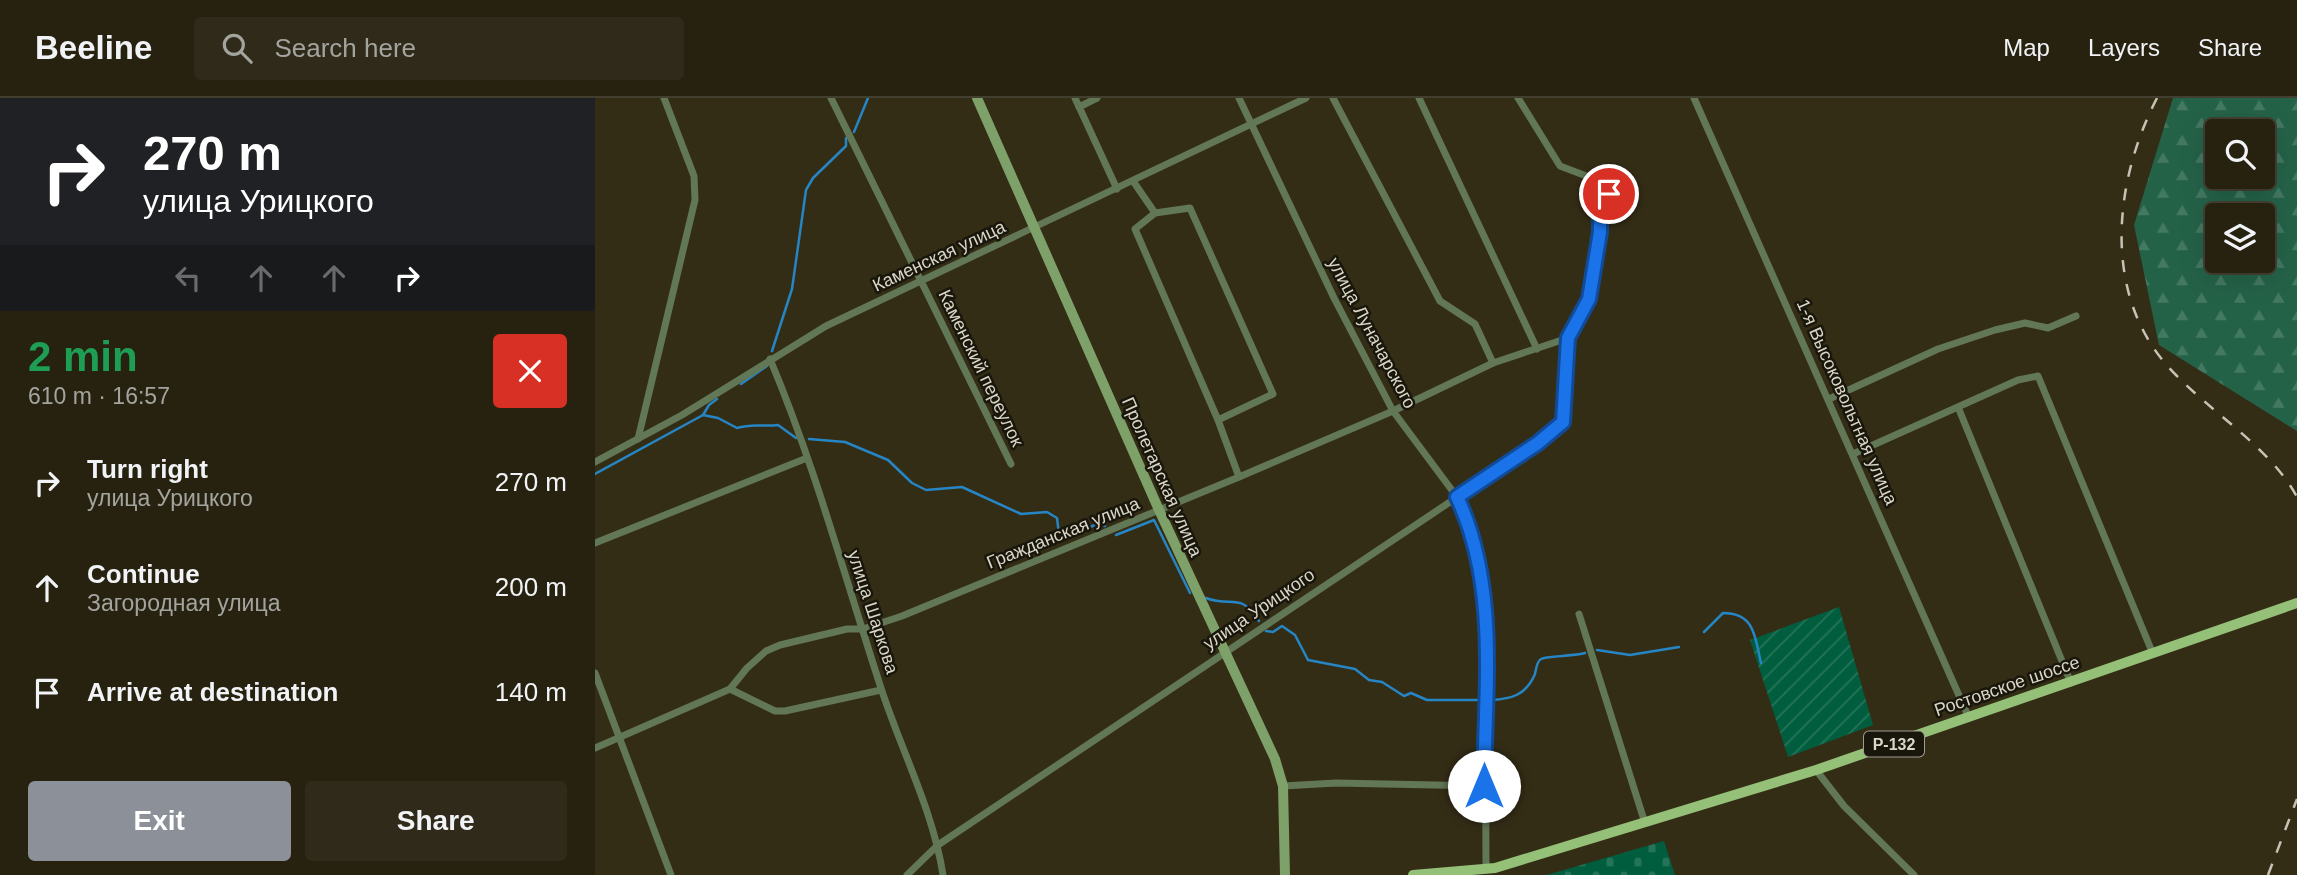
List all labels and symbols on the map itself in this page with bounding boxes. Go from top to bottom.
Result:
pin [1579,164,1639,224]
street label: Каменская улица [869,216,1010,296]
street label: улица Луначарского [1324,254,1420,412]
street label: Каменский переулок [934,287,1028,450]
street label: 1-я Высоковольтная улица [1793,296,1902,509]
street label: Пролетарская улица [1118,394,1207,561]
street label: Гражданская улица [984,493,1143,573]
street label: улица Шаркова [844,548,903,677]
street label: улица Урицкого [1200,564,1318,654]
street label: Ростовское шоссе [1932,652,2082,720]
road number: Р-132 [1864,732,1924,757]
position arrow [1447,749,1521,823]

